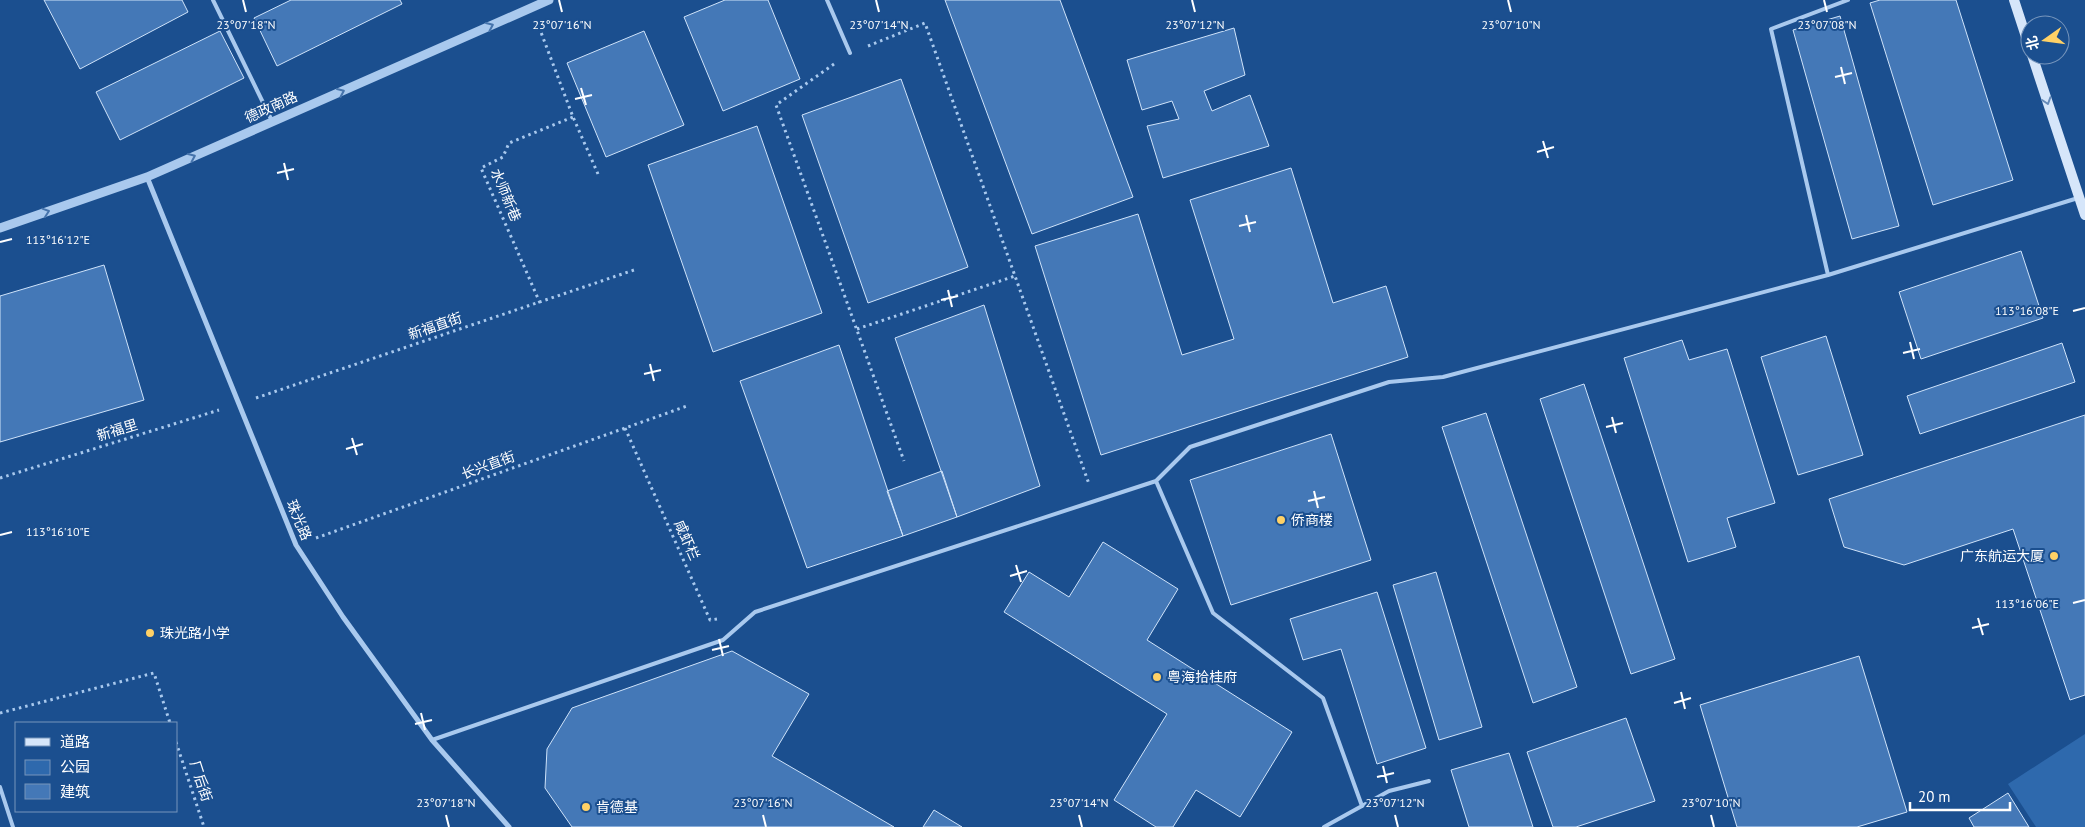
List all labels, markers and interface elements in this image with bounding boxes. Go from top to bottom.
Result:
north arrow [2020,15,2070,65]
text: 23°07'18"N [216,17,276,32]
text: 23°07'16"N [532,17,592,32]
text: 23°07'14"N [849,17,909,32]
text: 23°07'12"N [1165,17,1225,32]
text: 23°07'10"N [1481,17,1541,32]
text: 23°07'08"N [1797,17,1857,32]
one-way arrow [485,22,494,33]
text: 北 [2022,34,2043,52]
street label: 德政南路 [242,87,300,127]
one-way arrow [336,87,345,98]
one-way arrow [2041,97,2051,105]
one-way arrow [187,153,196,164]
street label: 水师新巷 [487,166,525,224]
one-way arrow [41,208,50,218]
text: 113°16'12"E [26,232,90,247]
text: 113°16'08"E [1995,303,2059,318]
street label: 新福直街 [406,308,464,344]
street label: 新福里 [94,415,140,445]
street label: 长兴直街 [459,447,517,483]
street label: 珠光路 [283,497,315,543]
place label: 侨商楼 [1291,511,1333,529]
marker: 侨商楼 [1275,514,1287,526]
street label: 咸虾栏 [670,517,704,563]
text: 113°16'10"E [26,524,90,539]
place label: 广东航运大厦 [1960,547,2044,565]
marker: 广东航运大厦 [2048,550,2060,562]
text: 113°16'06"E [1995,596,2059,611]
place label: 珠光路小学 [160,624,230,642]
marker: 珠光路小学 [144,627,156,639]
place label: 粤海拾桂府 [1167,668,1237,686]
marker: 粤海拾桂府 [1151,671,1163,683]
legend [15,722,178,812]
text: 道路 [60,732,90,751]
text: 公园 [60,757,90,776]
street label: 厂后街 [186,758,216,804]
scale bar [1910,780,2010,812]
text: 建筑 [60,782,90,801]
text: 20 m [1918,787,1951,806]
text: 23°07'18"N [416,795,476,810]
text: 23°07'16"N [733,795,793,810]
text: 23°07'14"N [1049,795,1109,810]
text: 23°07'12"N [1365,795,1425,810]
text: 23°07'10"N [1681,795,1741,810]
place label: 肯德基 [596,798,638,816]
marker: 肯德基 [580,801,592,813]

